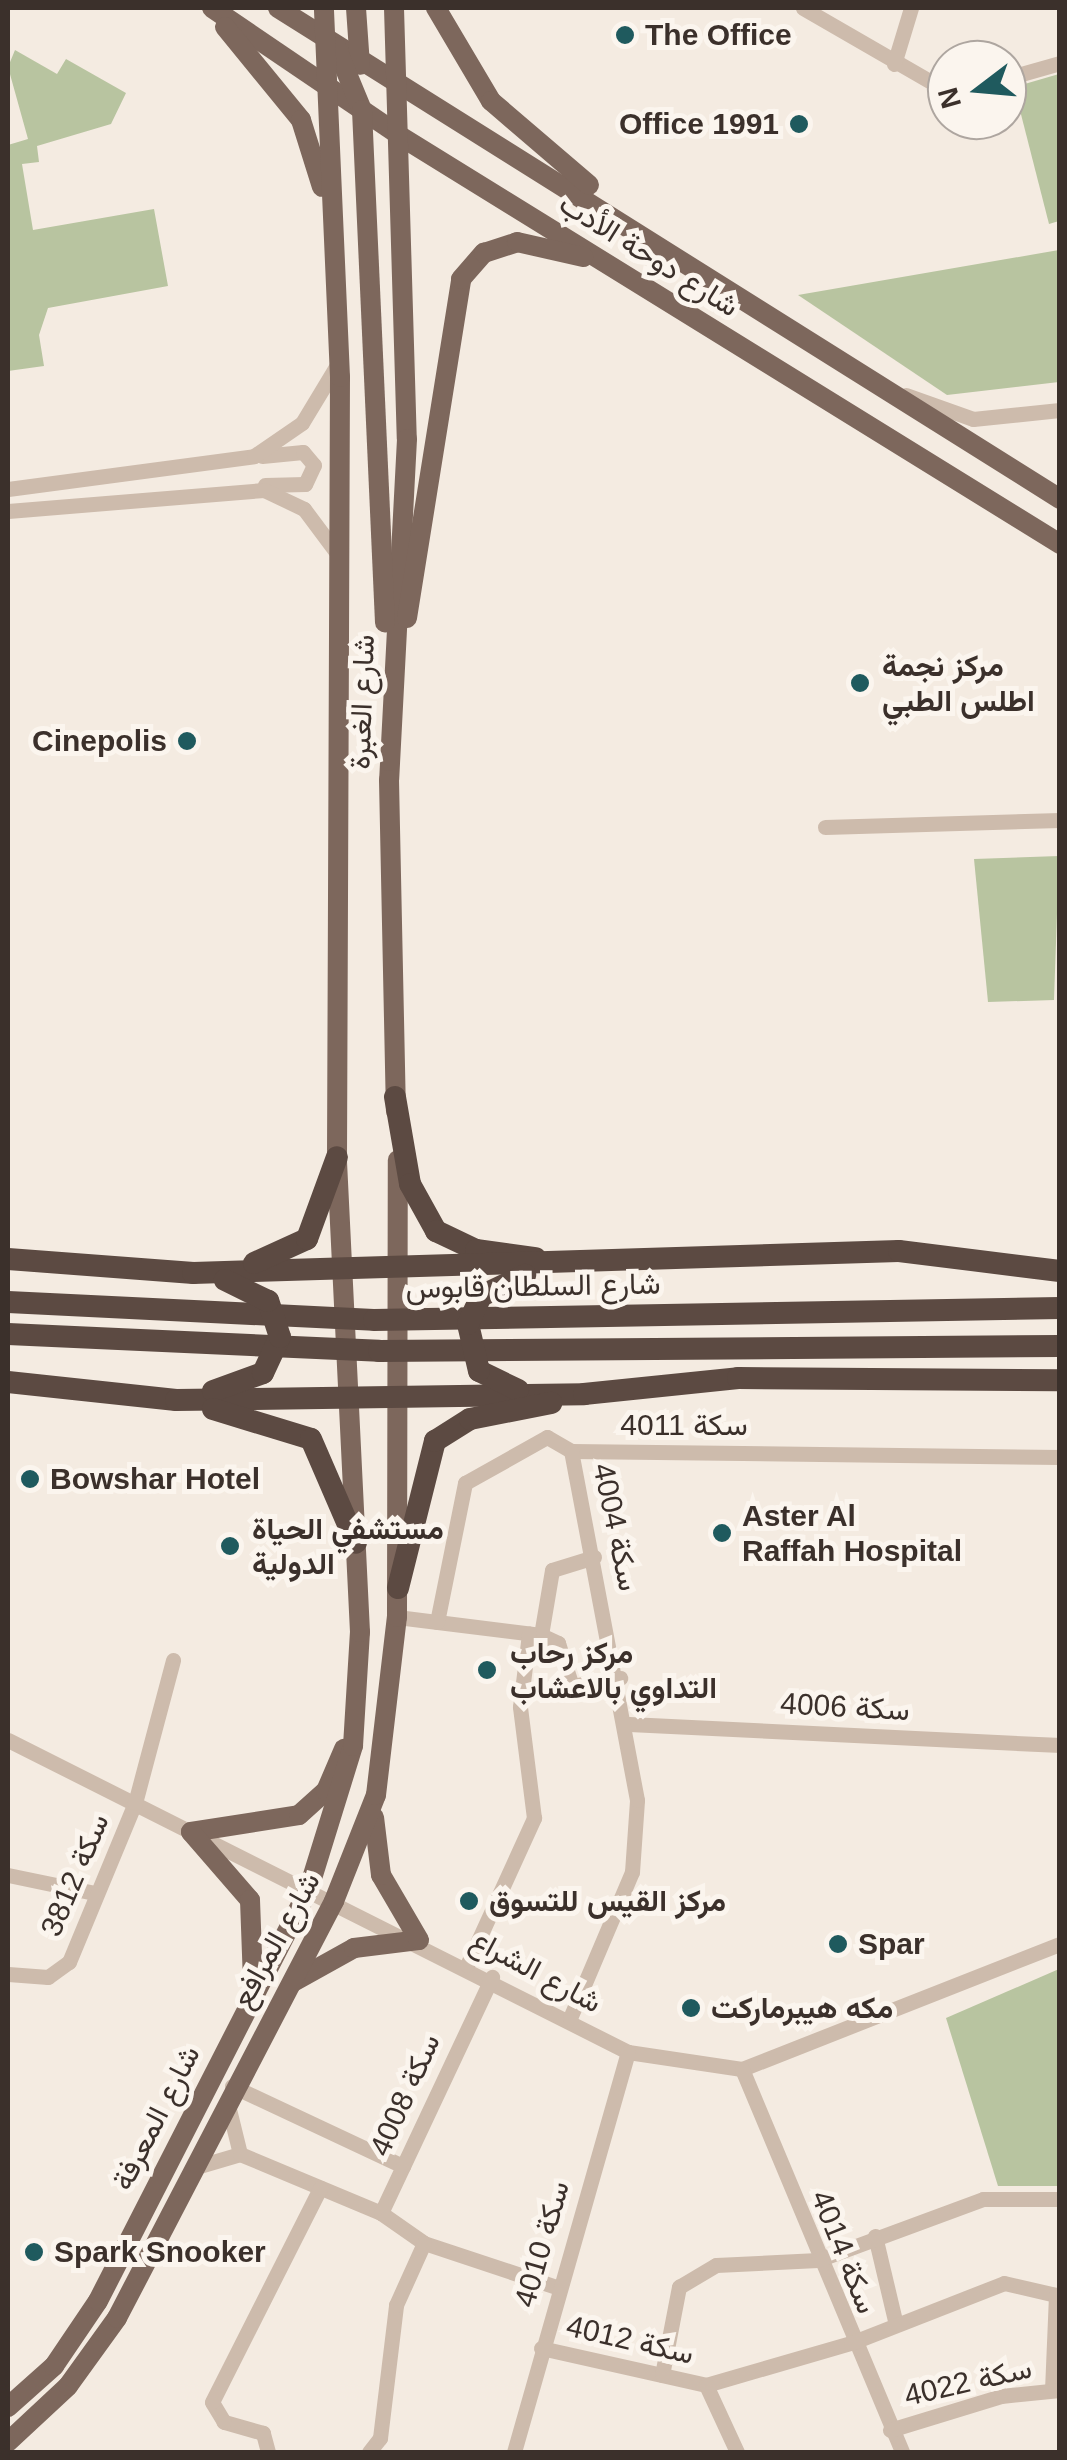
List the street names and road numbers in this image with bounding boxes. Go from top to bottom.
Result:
street label: شارع دوحة الأدب [553,185,745,325]
street label: شارع الغبرة [342,634,382,770]
street label: شارع السلطان قابوس [405,1266,661,1306]
street label: سكة 4011 [620,1407,748,1443]
street label: سكة 4004 [585,1460,647,1594]
street label: سكة 4006 [779,1686,911,1728]
street label: سكة 3812 [33,1808,117,1942]
street label: شارع المرافع [224,1866,328,2014]
street label: شارع الشراع [464,1921,608,2021]
street label: سكة 4008 [362,2028,448,2162]
street label: شارع المعرفة [104,2040,208,2196]
street label: سكة 4010 [507,2177,577,2311]
street label: سكة 4014 [803,2185,885,2319]
street label: سكة 4012 [563,2308,697,2372]
street label: سكة 4022 [901,2350,1035,2414]

